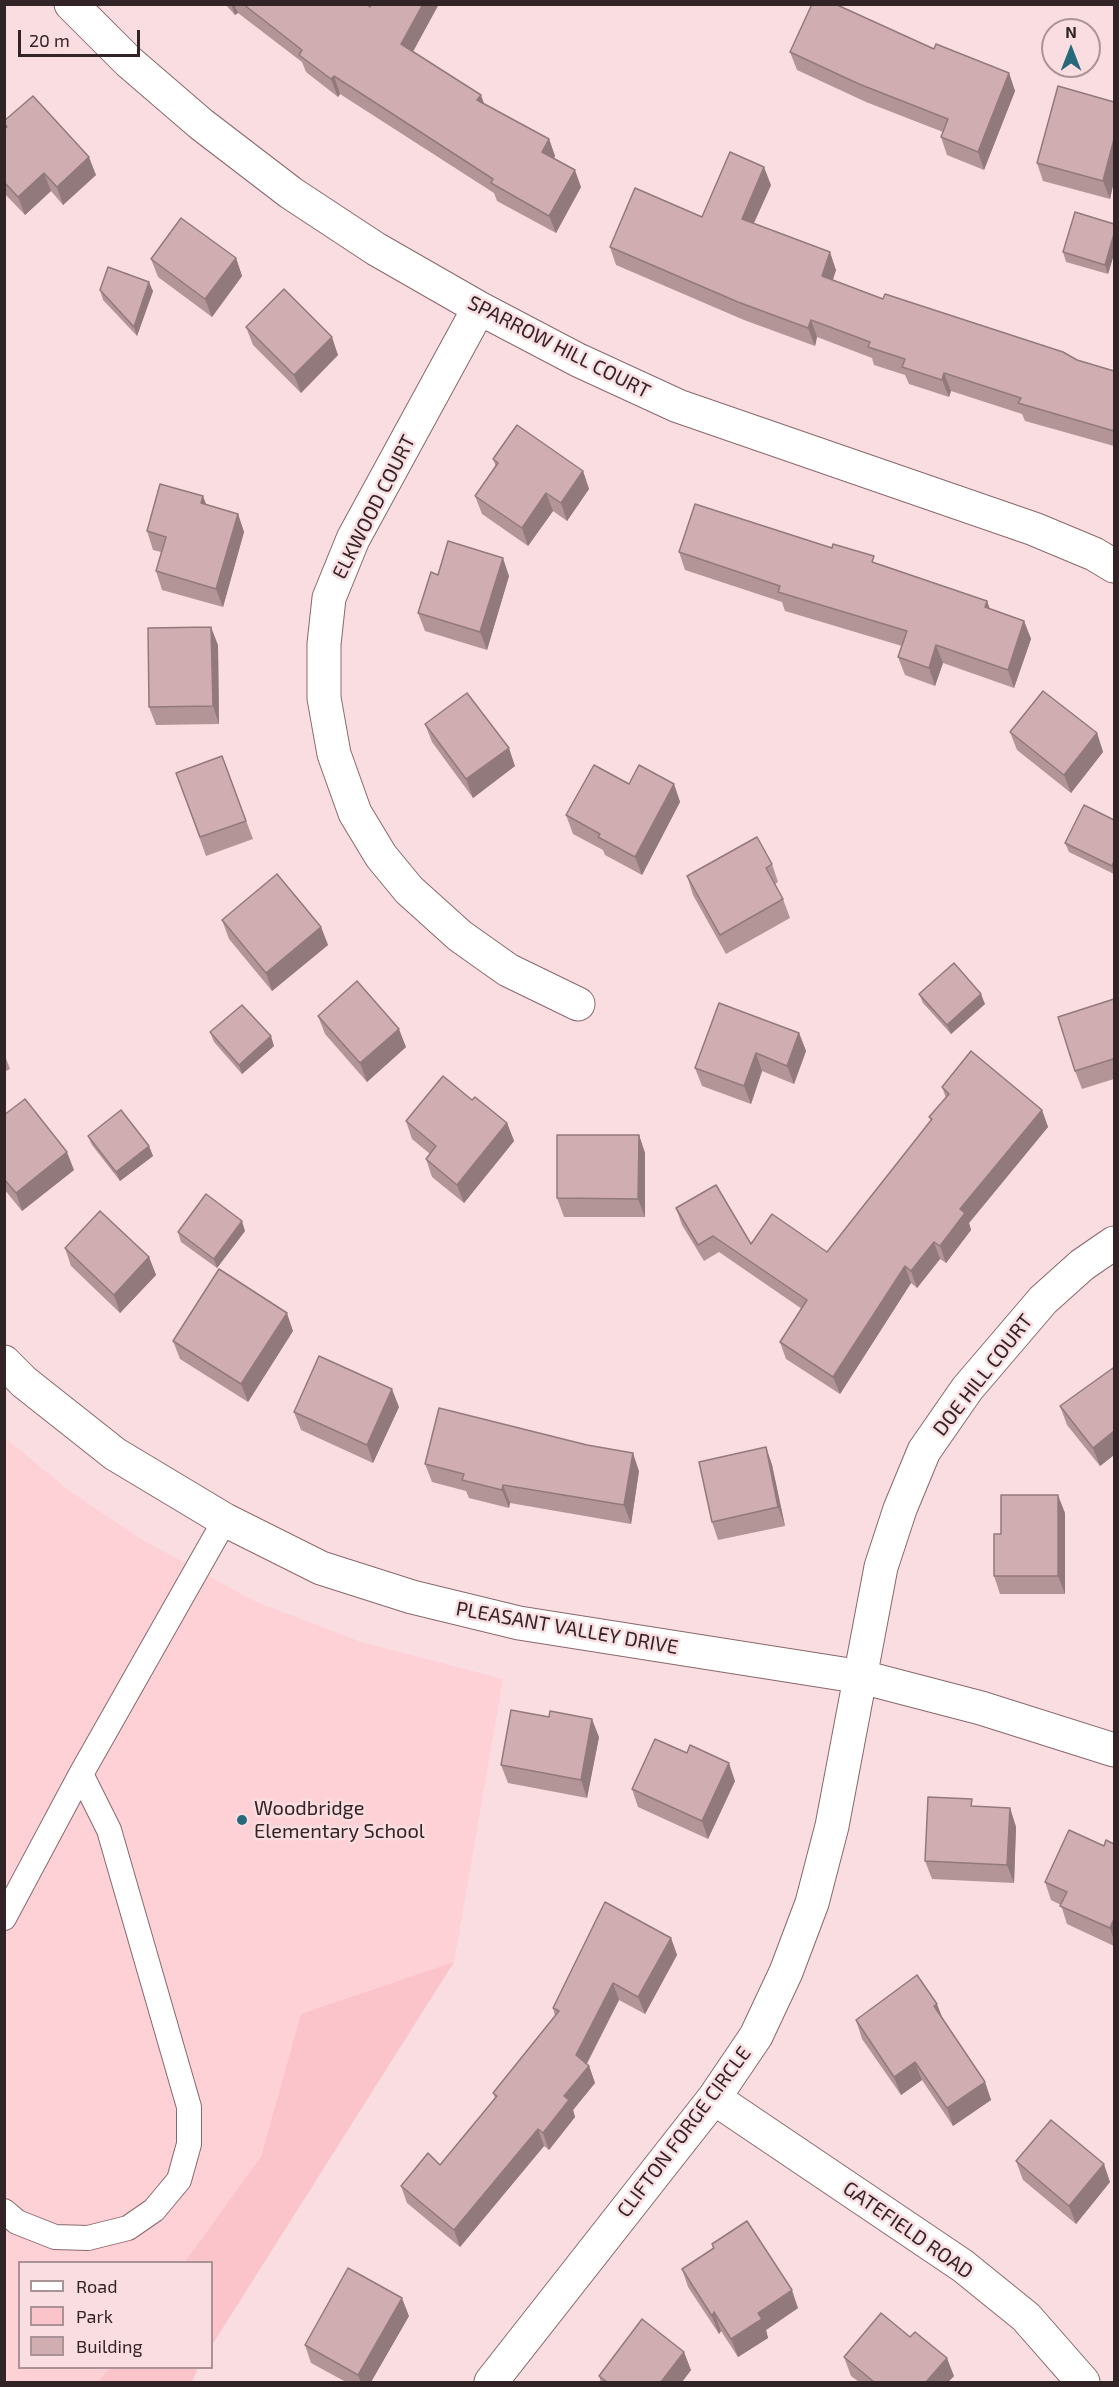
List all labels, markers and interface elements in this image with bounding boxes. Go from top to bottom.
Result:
scale bar [21,18,142,56]
north arrow [1041,18,1101,78]
text: N [1065,22,1077,41]
text: 20 m [29,29,70,51]
street label: SPARROW HILL COURT [464,291,654,403]
street label: ELKWOOD COURT [327,431,421,583]
street label: DOE HILL COURT [928,1309,1038,1441]
street label: PLEASANT VALLEY DRIVE [454,1597,680,1659]
place label: Woodbridge Elementary School [254,1796,425,1843]
marker: Woodbridge Elementary School [235,1813,249,1827]
street label: CLIFTON FORGE CIRCLE [612,2042,756,2222]
street label: GATEFIELD ROAD [838,2176,978,2284]
legend [18,2261,213,2369]
text: Road [76,2275,117,2297]
text: Park [76,2305,113,2327]
text: Building [76,2335,143,2357]

